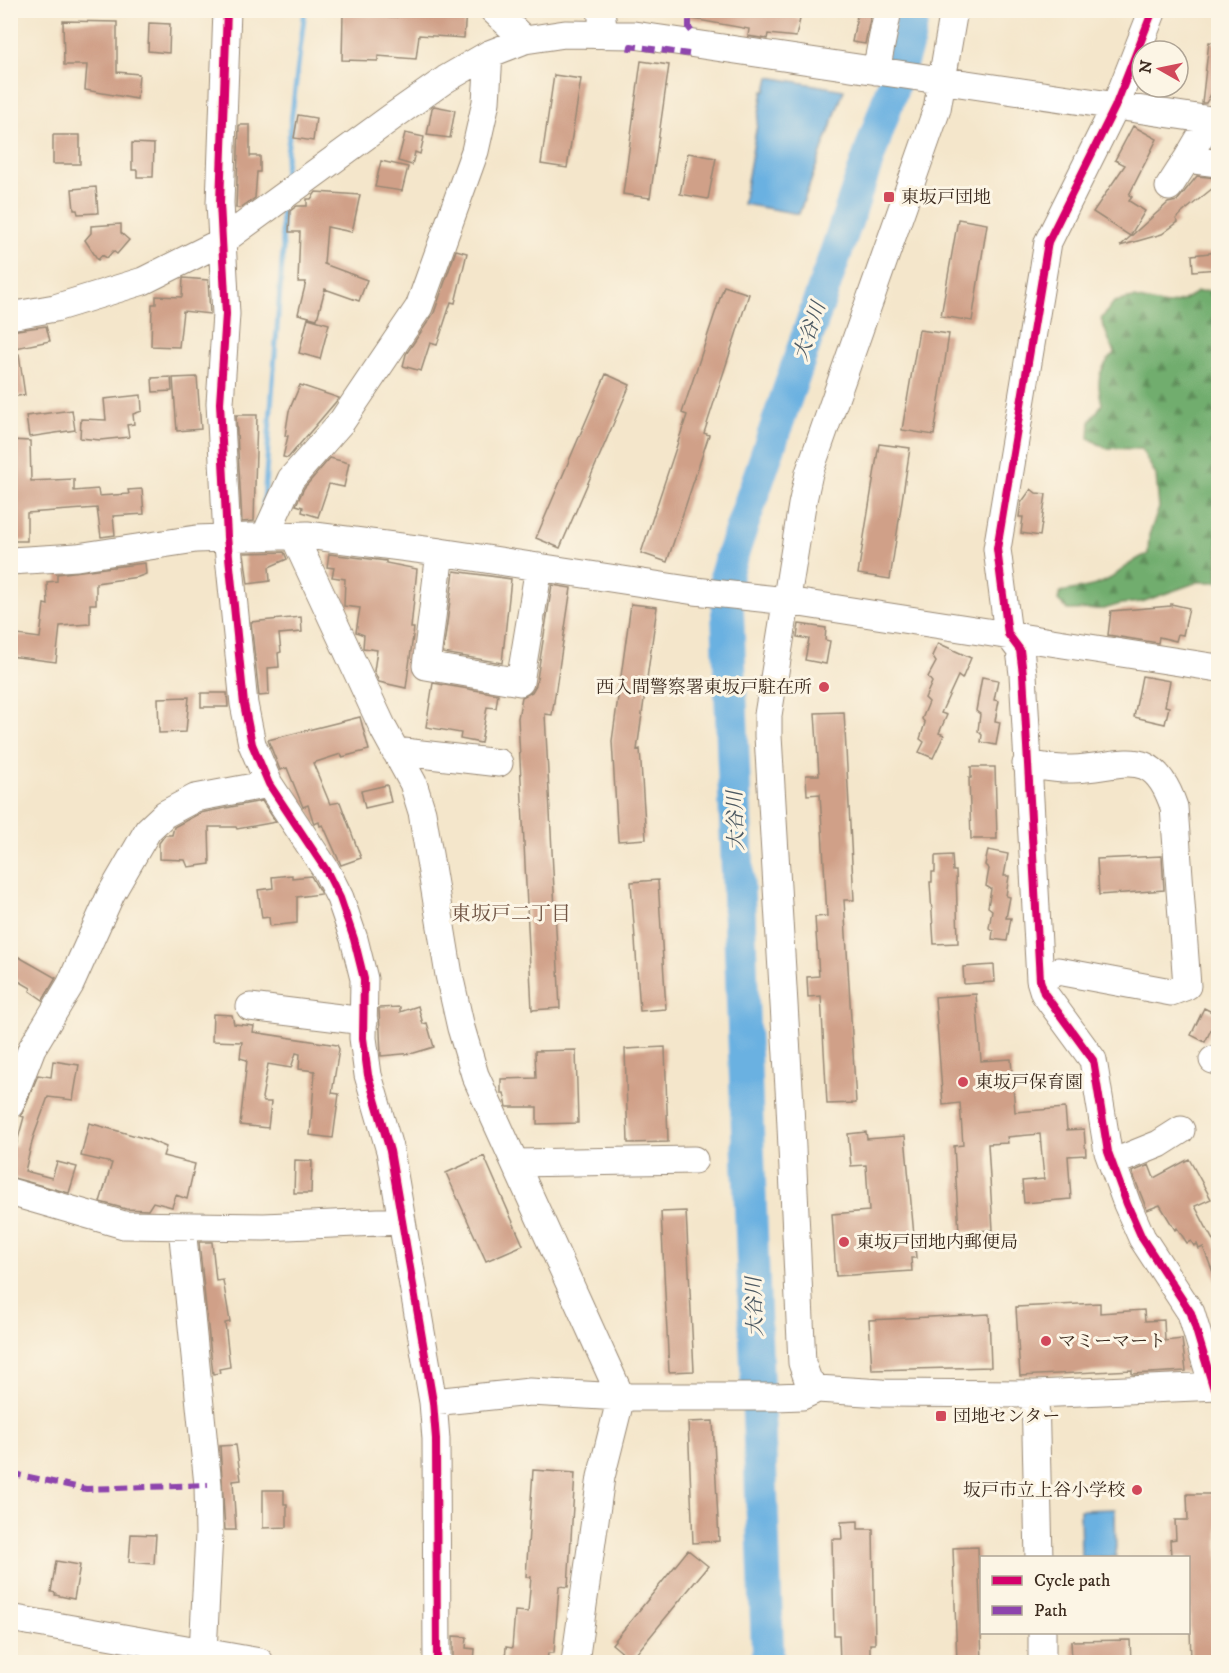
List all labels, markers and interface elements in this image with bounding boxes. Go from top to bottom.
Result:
north arrow [1130,39,1190,99]
text: N [1135,59,1157,75]
place label: 東坂戸団地 [901,187,991,209]
marker: 東坂戸団地 [882,190,896,204]
water label: 大谷川 [789,297,833,364]
place label: 西入間警察署東坂戸駐在所 [596,677,812,699]
marker: 西入間警察署東坂戸駐在所 [817,680,831,694]
water label: 大谷川 [723,789,750,851]
district label: 東坂戸二丁目 [451,902,571,927]
place label: 東坂戸保育園 [975,1072,1083,1094]
marker: 東坂戸保育園 [956,1075,970,1089]
place label: 東坂戸団地内郵便局 [856,1232,1018,1254]
marker: 東坂戸団地内郵便局 [837,1235,851,1249]
water label: 大谷川 [742,1275,769,1337]
place label: マミーマート [1058,1331,1166,1353]
marker: マミーマート [1039,1334,1053,1348]
place label: 団地センター [953,1406,1060,1428]
marker: 団地センター [934,1409,948,1423]
place label: 坂戸市立上谷小学校 [963,1480,1125,1502]
marker: 坂戸市立上谷小学校 [1130,1483,1144,1497]
legend [980,1556,1190,1634]
text: Cycle path [1034,1570,1111,1592]
text: Path [1034,1600,1068,1622]

